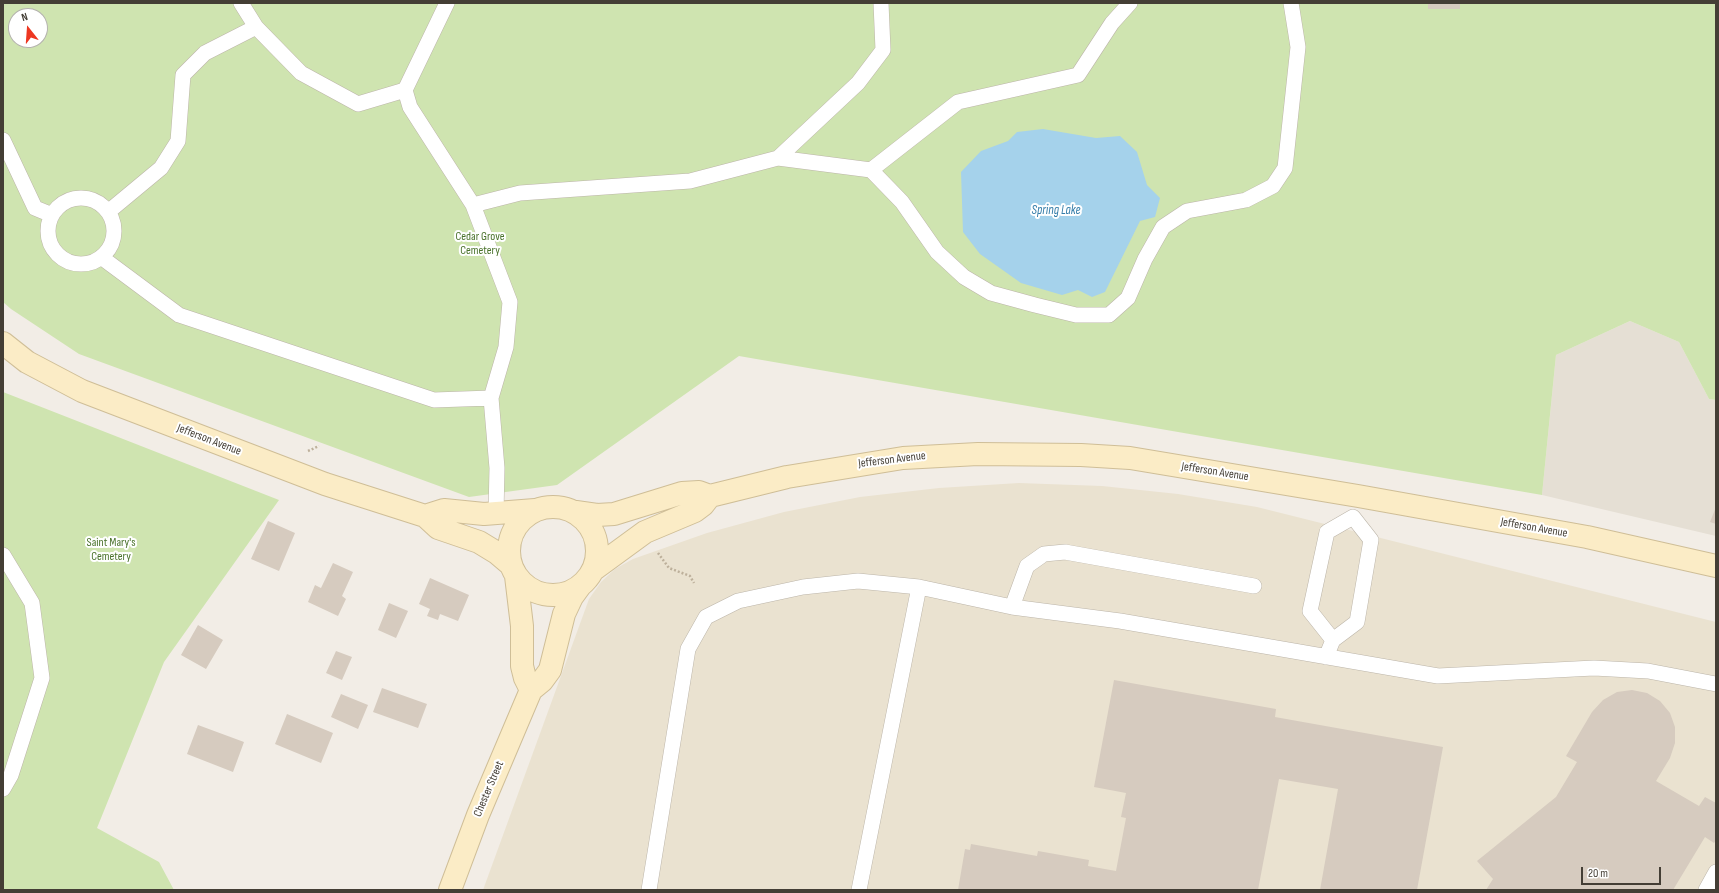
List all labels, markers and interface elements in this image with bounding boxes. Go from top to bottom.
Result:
north arrow [8,8,48,48]
text: N [20,10,29,24]
water label: Spring Lake [1031,203,1081,219]
park label: Cedar Grove Cemetery [455,230,505,258]
street label: Jefferson Avenue [175,421,243,459]
street label: Jefferson Avenue [858,449,926,471]
street label: Jefferson Avenue [1180,460,1250,484]
street label: Jefferson Avenue [1499,515,1569,541]
park label: Saint Mary's Cemetery [87,536,135,564]
street label: Chester Street [471,759,507,819]
scale bar [1583,859,1663,885]
text: 20 m [1588,866,1608,881]

